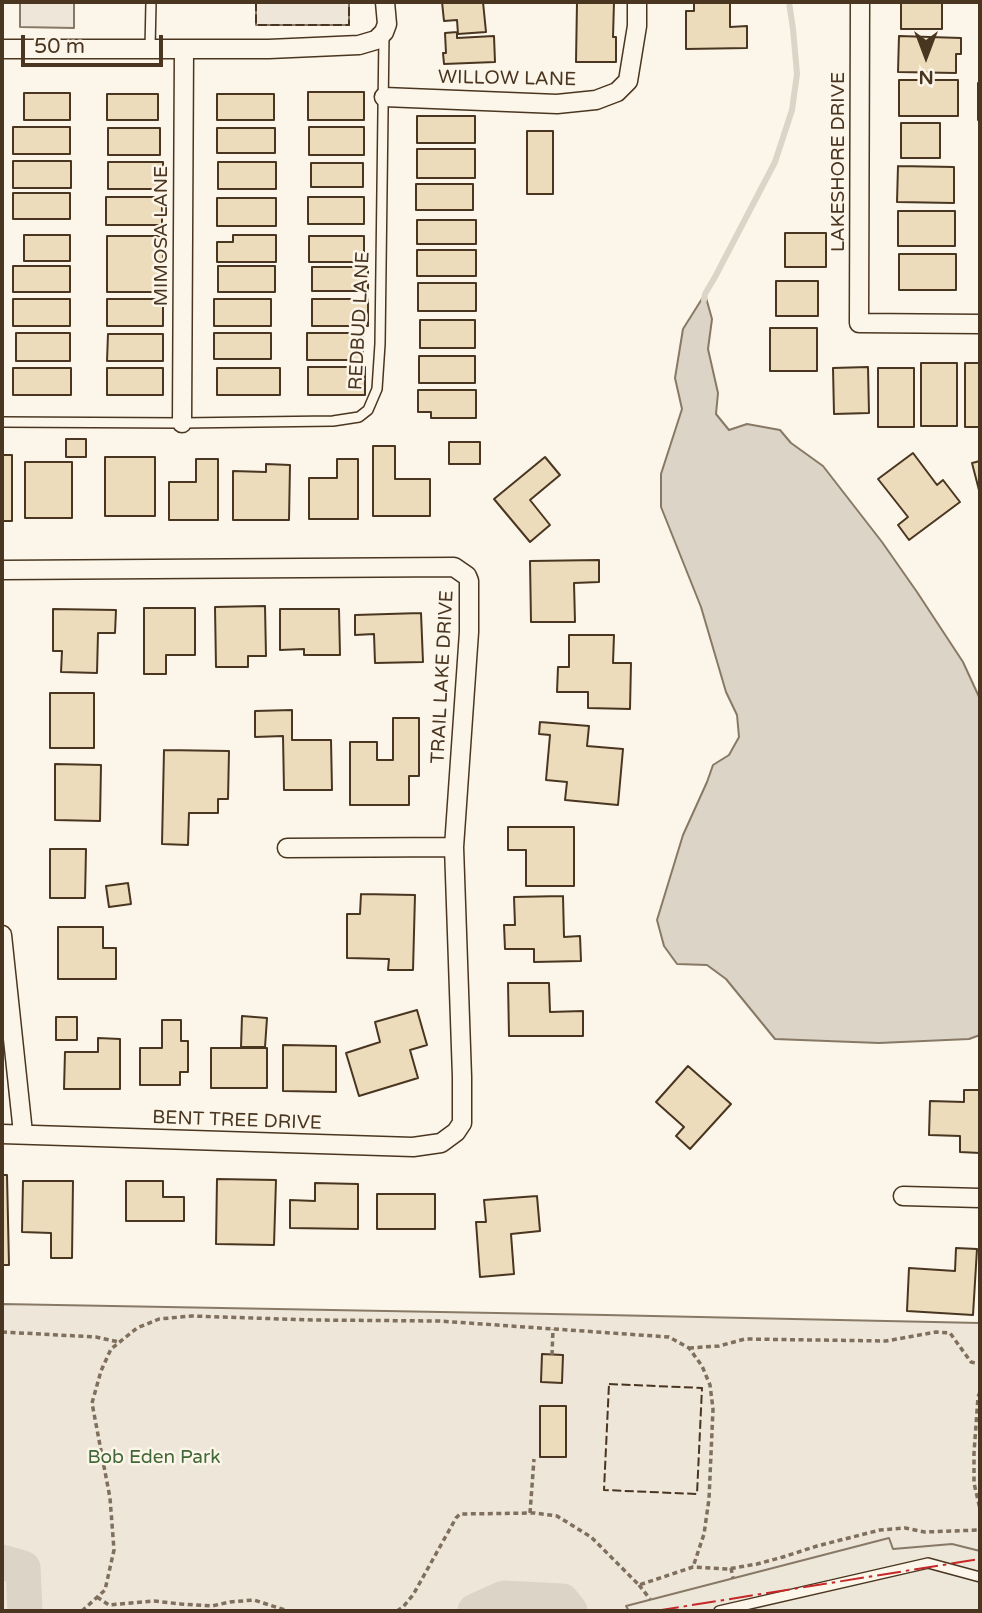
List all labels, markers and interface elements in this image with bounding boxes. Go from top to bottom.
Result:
scale bar [24,21,166,65]
north arrow [891,21,961,91]
text: 50 m [34,34,85,59]
street label: WILLOW LANE [438,66,576,92]
text: N [918,66,934,88]
street label: LAKESHORE DRIVE [828,72,850,252]
street label: MIMOSA LANE [151,166,173,306]
street label: REDBUD LANE [345,251,375,391]
street label: TRAIL LAKE DRIVE [427,590,459,764]
street label: BENT TREE DRIVE [152,1107,322,1135]
park label: Bob Eden Park [87,1447,221,1469]

